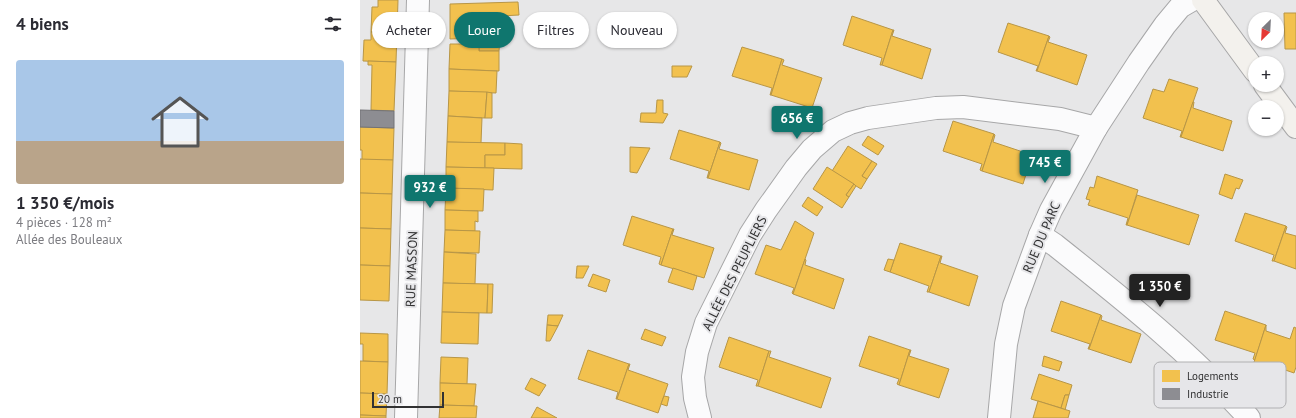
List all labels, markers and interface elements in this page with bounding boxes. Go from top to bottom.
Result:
chip: Acheter [372,12,446,48]
chip: Louer [454,12,515,48]
chip: Filtres [523,12,589,48]
chip: Nouveau [597,12,677,48]
north arrow [1248,12,1284,48]
map controls [1248,12,1284,136]
text: 4 biens [16,13,69,35]
icon: filters [322,13,344,35]
button: + [1248,56,1284,92]
icon: home [144,86,216,158]
button: − [1248,100,1284,136]
pin: 656 € [769,106,825,140]
text: 656 € [781,110,813,127]
pin: 745 € [1017,150,1073,184]
text: 745 € [1029,154,1061,171]
pin: 932 € [402,175,458,209]
text: 932 € [414,179,446,196]
text: 1 350 €/mois [16,192,114,214]
street label: RUE DU PARC [1019,199,1064,275]
street label: ALLÉE DES PEUPLIERS [698,213,771,333]
text: 4 pièces · 128 m² [16,214,112,231]
text: Allée des Bouleaux [16,231,122,248]
street label: RUE MASSON [402,231,421,307]
pin: 1 350 € [1123,274,1197,308]
text: 1 350 € [1138,278,1182,295]
legend [1154,362,1286,408]
text: Logements [1187,369,1239,383]
text: Industrie [1187,387,1229,401]
scale bar [372,390,444,409]
text: 20 m [378,392,402,406]

